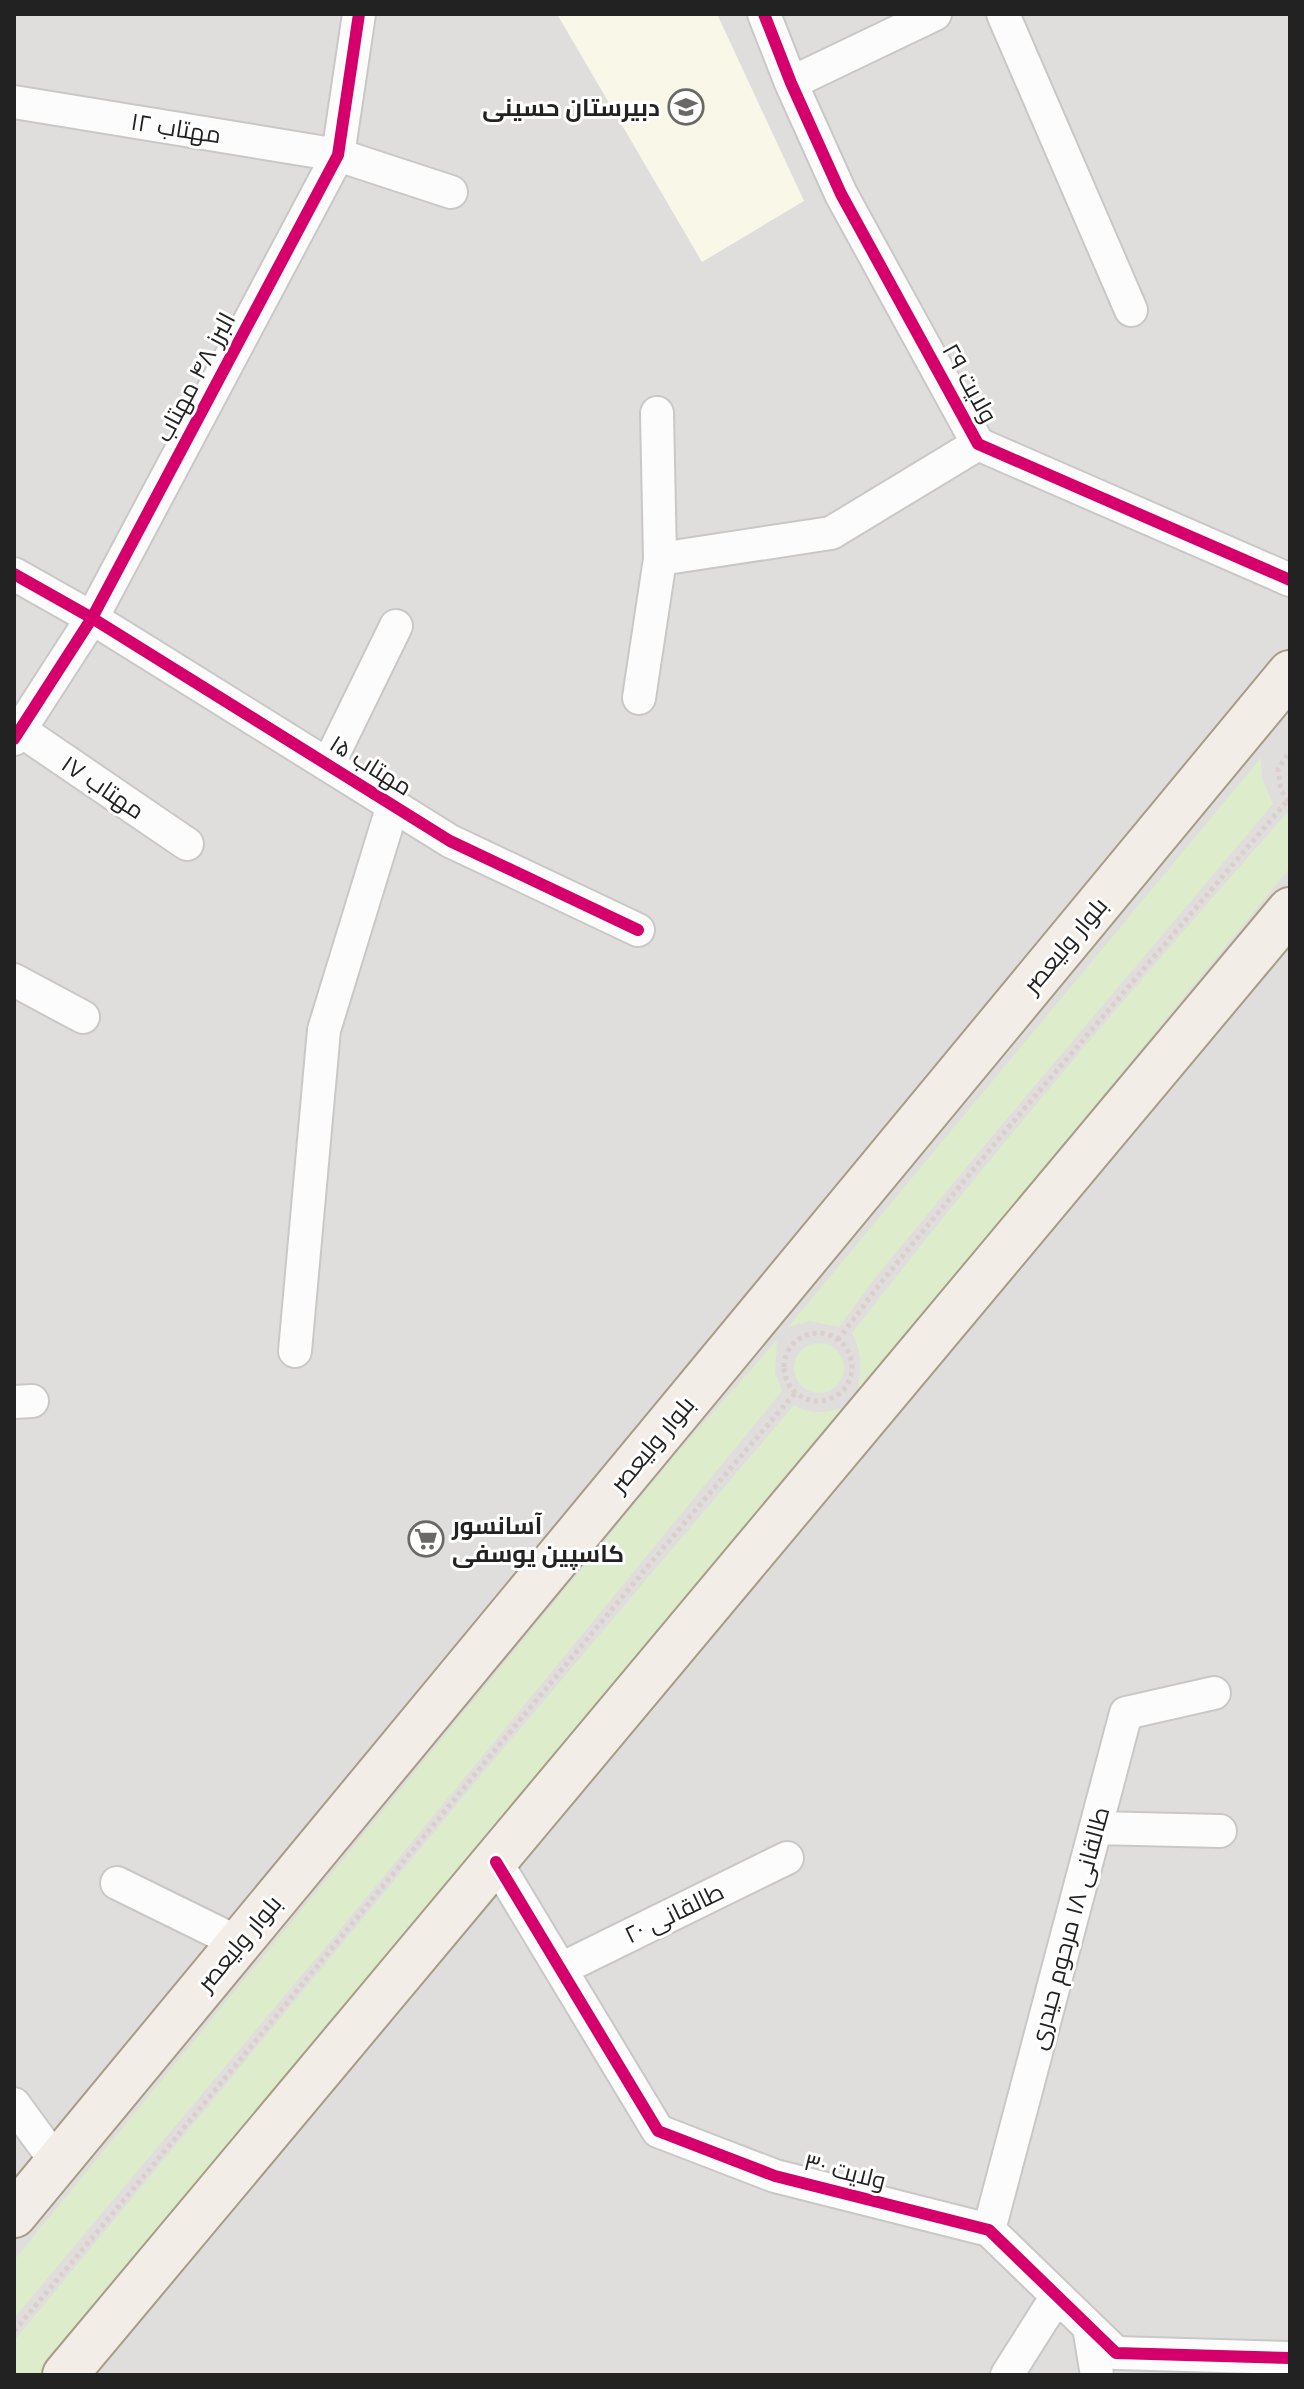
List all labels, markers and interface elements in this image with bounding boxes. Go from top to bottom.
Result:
school or university icon: دبیرستان حسینی [667,88,705,126]
place label: دبیرستان حسینی [482,93,660,122]
street label: مهتاب ۱۲ [129,107,223,149]
street label: البرز ۴۸ مهتاب [149,307,241,447]
street label: ولایت ٢٩ [936,338,1004,428]
street label: مهتاب ۱۵ [324,728,418,802]
street label: مهتاب ۱۷ [56,749,150,825]
street label: بلوار ولیعصر [1015,891,1113,1000]
street label: بلوار ولیعصر [602,1390,700,1499]
place label: آسانسور کاسپین یوسفی [451,1511,624,1570]
supermarket icon: آسانسور کاسپین یوسفی [407,1520,445,1558]
street label: طالقانی ۱۸ مرحوم حیدری [1023,1803,1117,2053]
street label: طالقانی ۲۰ [620,1877,728,1949]
street label: بلوار ولیعصر [189,1889,287,1998]
street label: ولایت ۳۰ [801,2147,889,2195]

